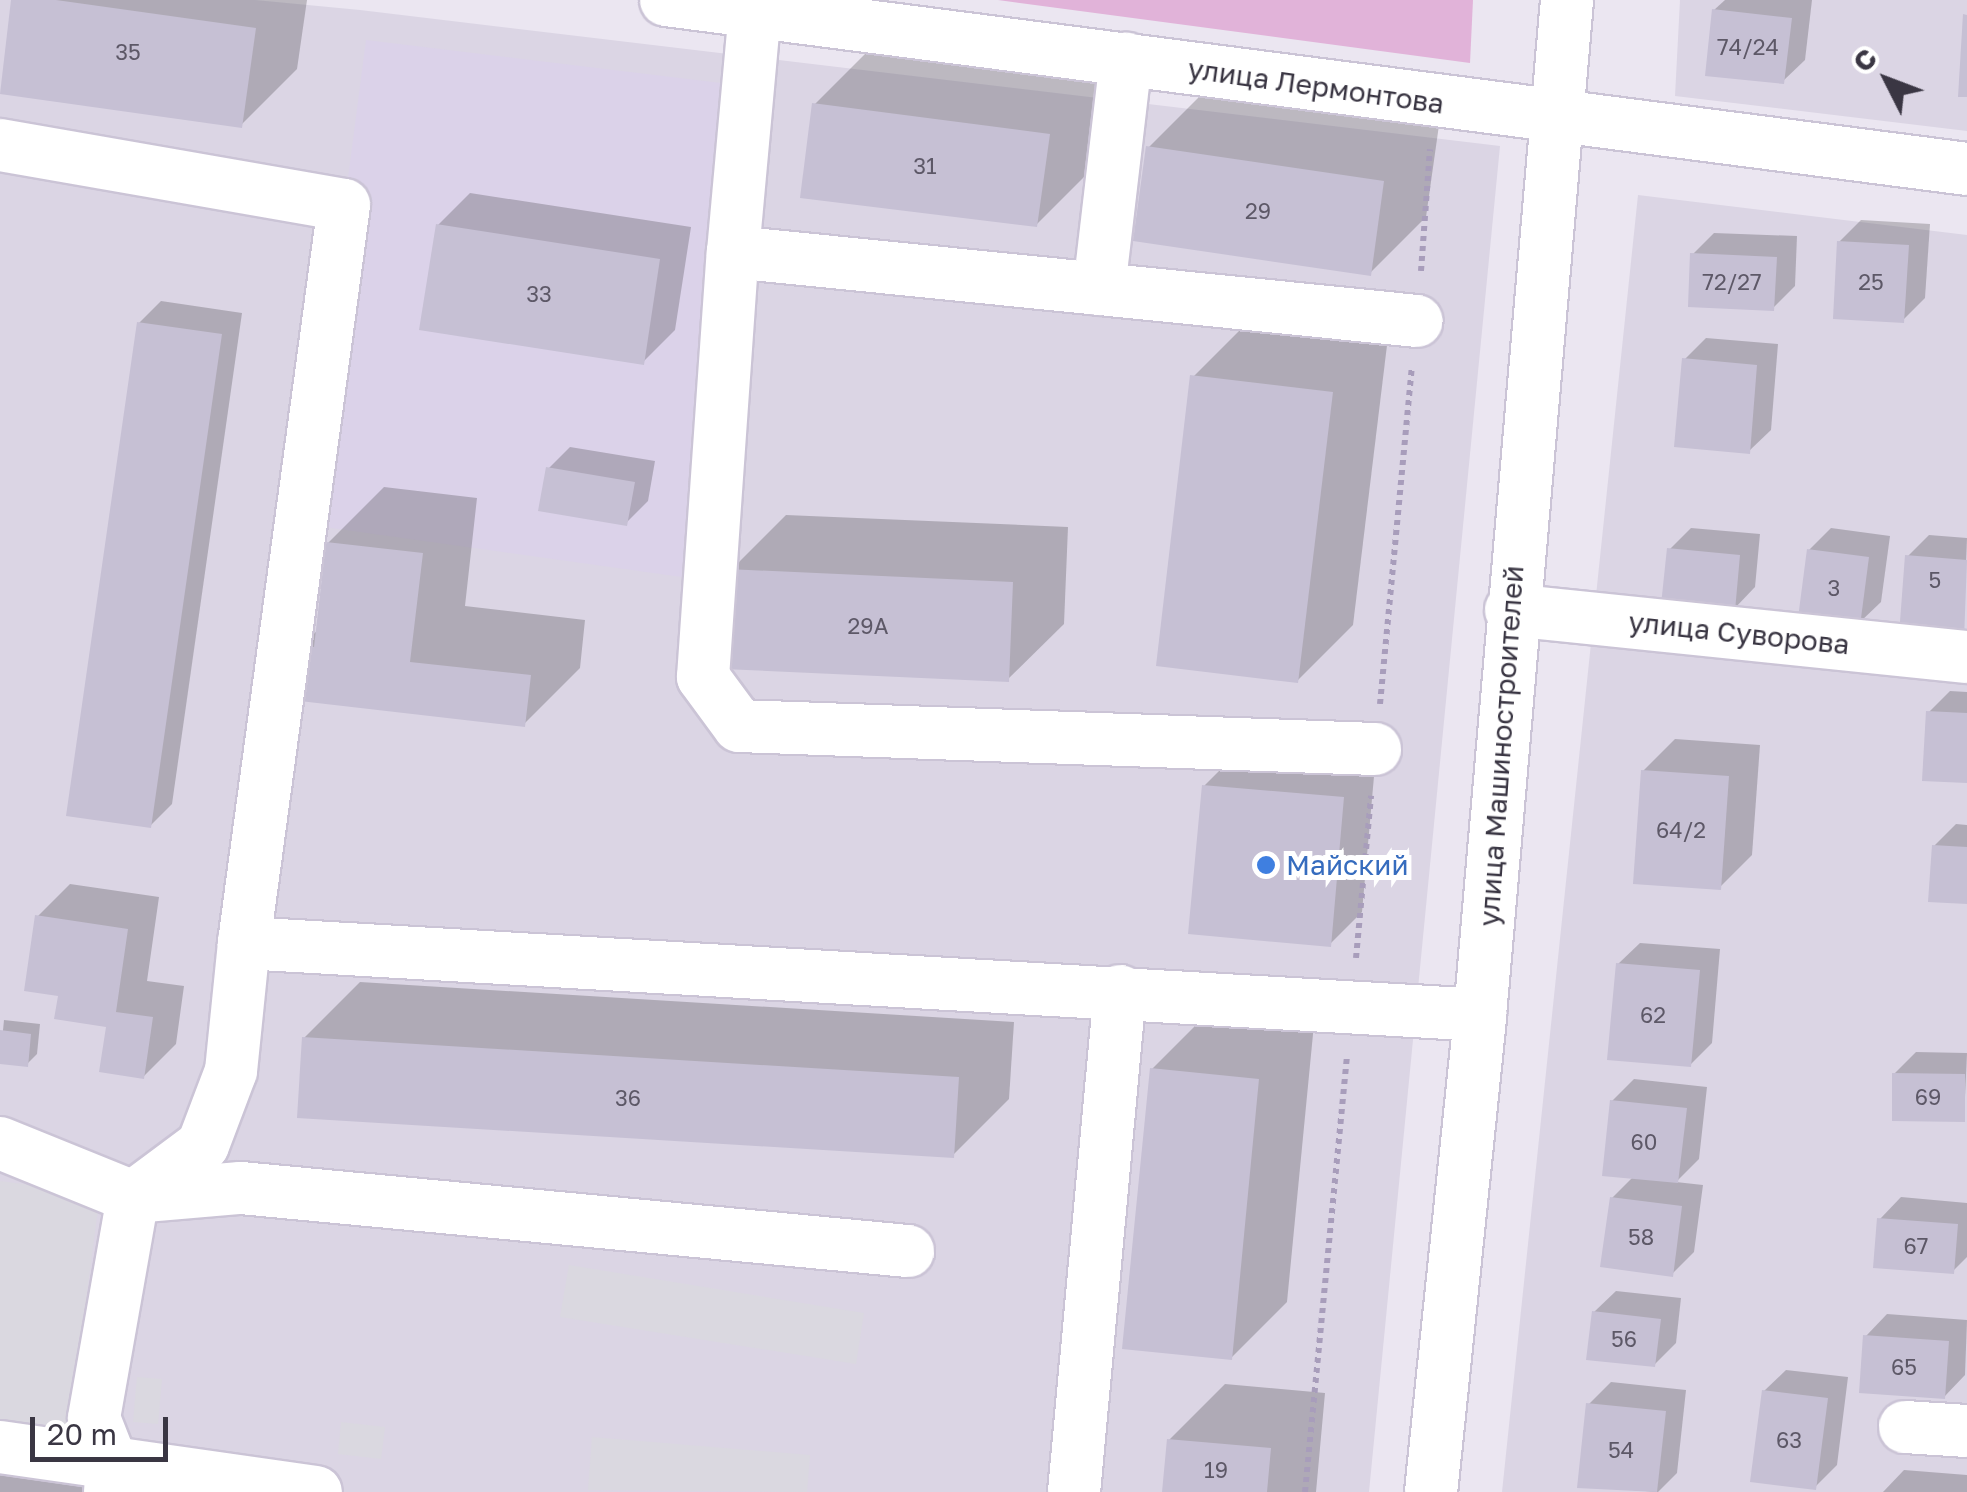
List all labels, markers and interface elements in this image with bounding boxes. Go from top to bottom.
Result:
north arrow [1837,30,1937,130]
house number: 74/24 [1717,34,1779,60]
house number: 35 [115,39,141,65]
text: С [1845,41,1883,78]
street label: улица Лермонтова [1186,51,1446,121]
house number: 31 [913,153,937,179]
house number: 29 [1245,198,1271,224]
house number: 72/27 [1702,269,1762,295]
house number: 25 [1858,269,1884,295]
house number: 33 [526,281,552,307]
street label: улица Машиностроителей [1472,564,1530,928]
house number: 5 [1929,567,1941,593]
house number: 3 [1828,575,1840,601]
street label: улица Суворова [1627,605,1851,661]
house number: 29А [848,613,888,639]
house number: 64/2 [1656,817,1706,843]
place label: Майский [1286,848,1408,882]
marker: Майский [1255,854,1277,876]
house number: 62 [1640,1002,1666,1028]
house number: 69 [1915,1084,1941,1110]
house number: 36 [615,1085,641,1111]
house number: 60 [1631,1129,1657,1155]
house number: 58 [1628,1224,1654,1250]
house number: 67 [1904,1233,1928,1259]
house number: 56 [1611,1326,1637,1352]
house number: 65 [1891,1354,1917,1380]
scale bar [35,1397,172,1459]
text: 20 m [47,1416,117,1452]
house number: 63 [1776,1427,1802,1453]
house number: 54 [1608,1437,1634,1463]
house number: 19 [1204,1457,1228,1483]

